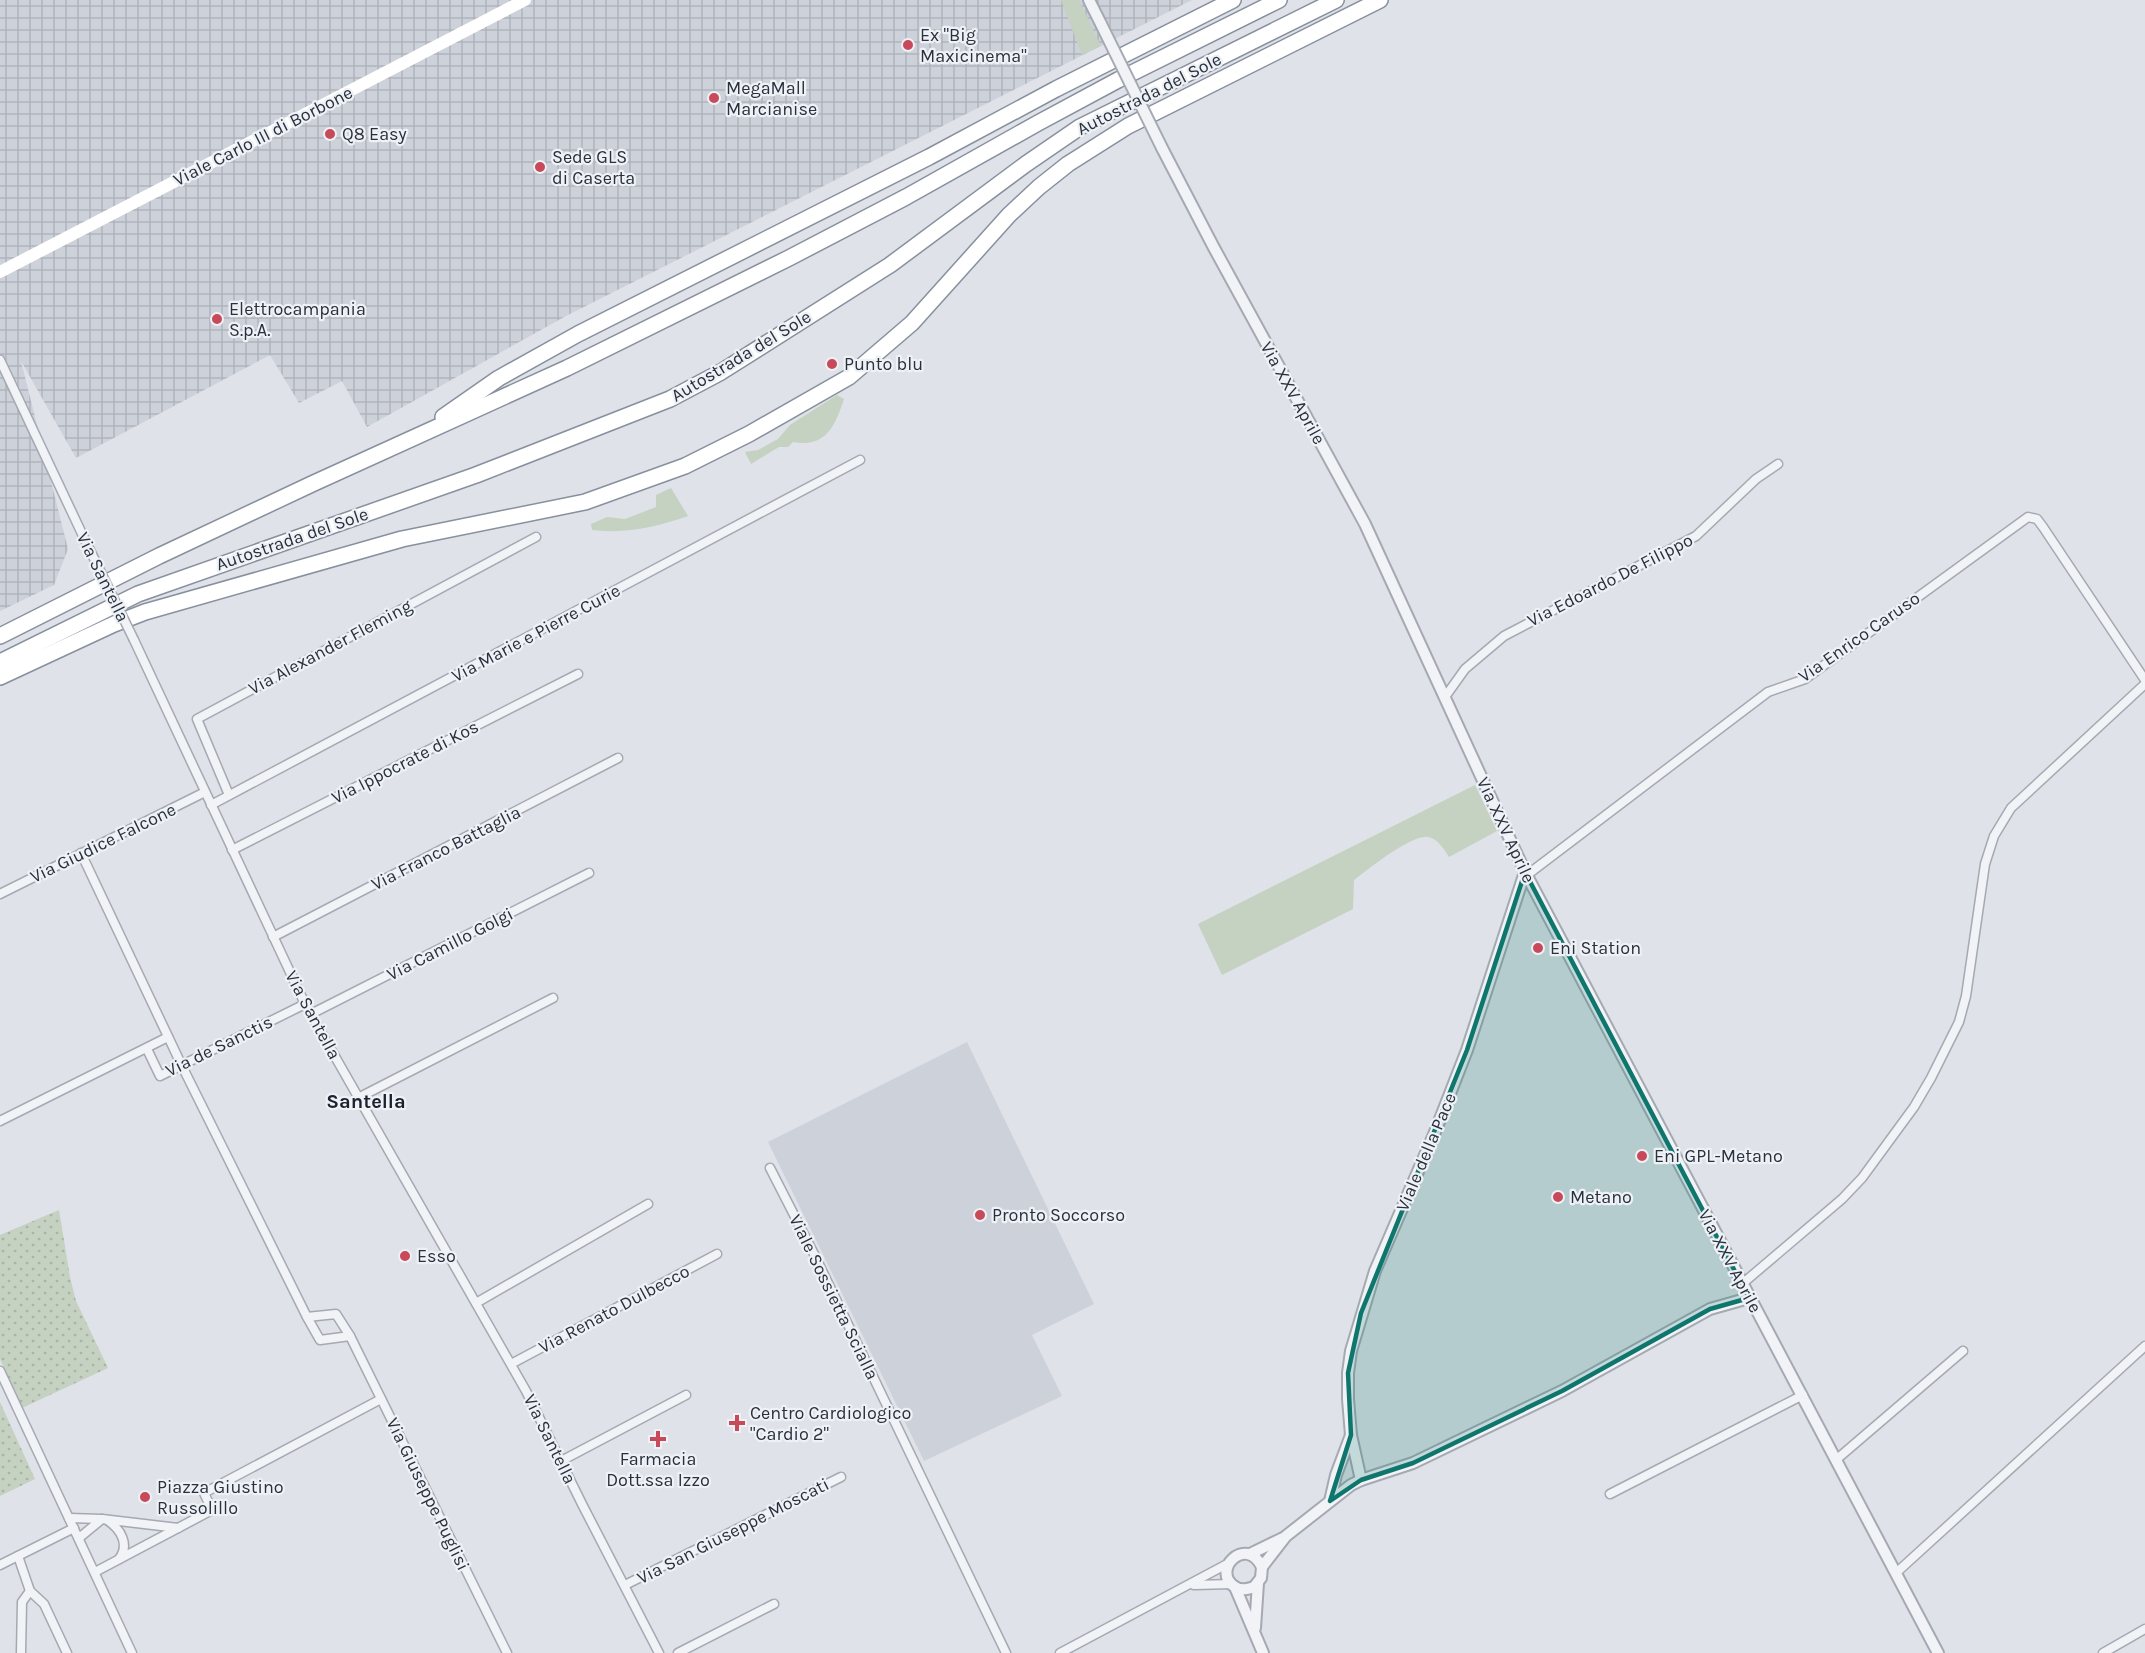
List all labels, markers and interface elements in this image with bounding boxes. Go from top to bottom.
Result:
place label: Ex "Big Maxicinema" [920,24,1027,67]
marker: Ex "Big Maxicinema" [901,38,915,52]
street label: Autostrada del Sole [1073,48,1225,140]
place label: MegaMall Marcianise [726,77,817,120]
street label: Viale Carlo III di Borbone [170,81,356,191]
marker: MegaMall Marcianise [707,91,721,105]
place label: Q8 Easy [342,123,407,145]
marker: Q8 Easy [323,127,337,141]
place label: Sede GLS di Caserta [552,146,635,189]
marker: Sede GLS di Caserta [533,160,547,174]
place label: Elettrocampania S.p.A. [229,298,366,341]
street label: Autostrada del Sole [667,305,815,407]
marker: Elettrocampania S.p.A. [210,312,224,326]
street label: Via XXV Aprile [1256,338,1330,448]
place label: Punto blu [844,353,923,375]
marker: Punto blu [825,357,839,371]
street label: Autostrada del Sole [213,503,371,575]
street label: Via Santella [72,528,134,626]
street label: Via Edoardo De Filippo [1523,529,1697,631]
street label: Via Marie e Pierre Curie [448,579,624,687]
street label: Via Enrico Caruso [1794,587,1924,687]
street label: Via Alexander Fleming [245,595,415,699]
street label: Via Ippocrate di Kos [328,715,482,809]
street label: Via XXV Aprile [1472,774,1540,886]
street label: Via Giudice Falcone [26,798,180,888]
street label: Via Franco Battaglia [368,801,524,895]
street label: Via Camillo Golgi [383,903,517,985]
place label: Eni Station [1550,937,1641,959]
marker: Eni Station [1531,941,1545,955]
street label: Via Santella [280,967,346,1063]
street label: Via de Sanctis [162,1011,276,1081]
street label: Viale della Pace [1391,1089,1461,1215]
district label: Santella [326,1090,406,1113]
place label: Eni GPL-Metano [1654,1145,1783,1167]
marker: Eni GPL-Metano [1635,1149,1649,1163]
place label: Metano [1570,1186,1632,1208]
marker: Metano [1551,1190,1565,1204]
place label: Pronto Soccorso [992,1204,1125,1226]
street label: Via XXV Aprile [1693,1205,1767,1317]
marker: Pronto Soccorso [973,1208,987,1222]
street label: Viale Sossietta Scialla [784,1211,884,1383]
place label: Esso [417,1245,456,1267]
marker: Esso [398,1249,412,1263]
street label: Via Renato Dulbecco [535,1260,693,1358]
street label: Via Santella [519,1390,581,1488]
place label: Centro Cardiologico "Cardio 2" [750,1402,911,1445]
street label: Via Giuseppe Puglisi [381,1414,475,1574]
marker: Centro Cardiologico "Cardio 2" [728,1414,746,1432]
marker: Farmacia Dott.ssa Izzo [651,1432,665,1446]
place label: Farmacia Dott.ssa Izzo [606,1448,710,1491]
street label: Via San Giuseppe Moscati [633,1473,833,1589]
place label: Piazza Giustino Russolillo [157,1476,284,1519]
marker: Piazza Giustino Russolillo [138,1490,152,1504]

